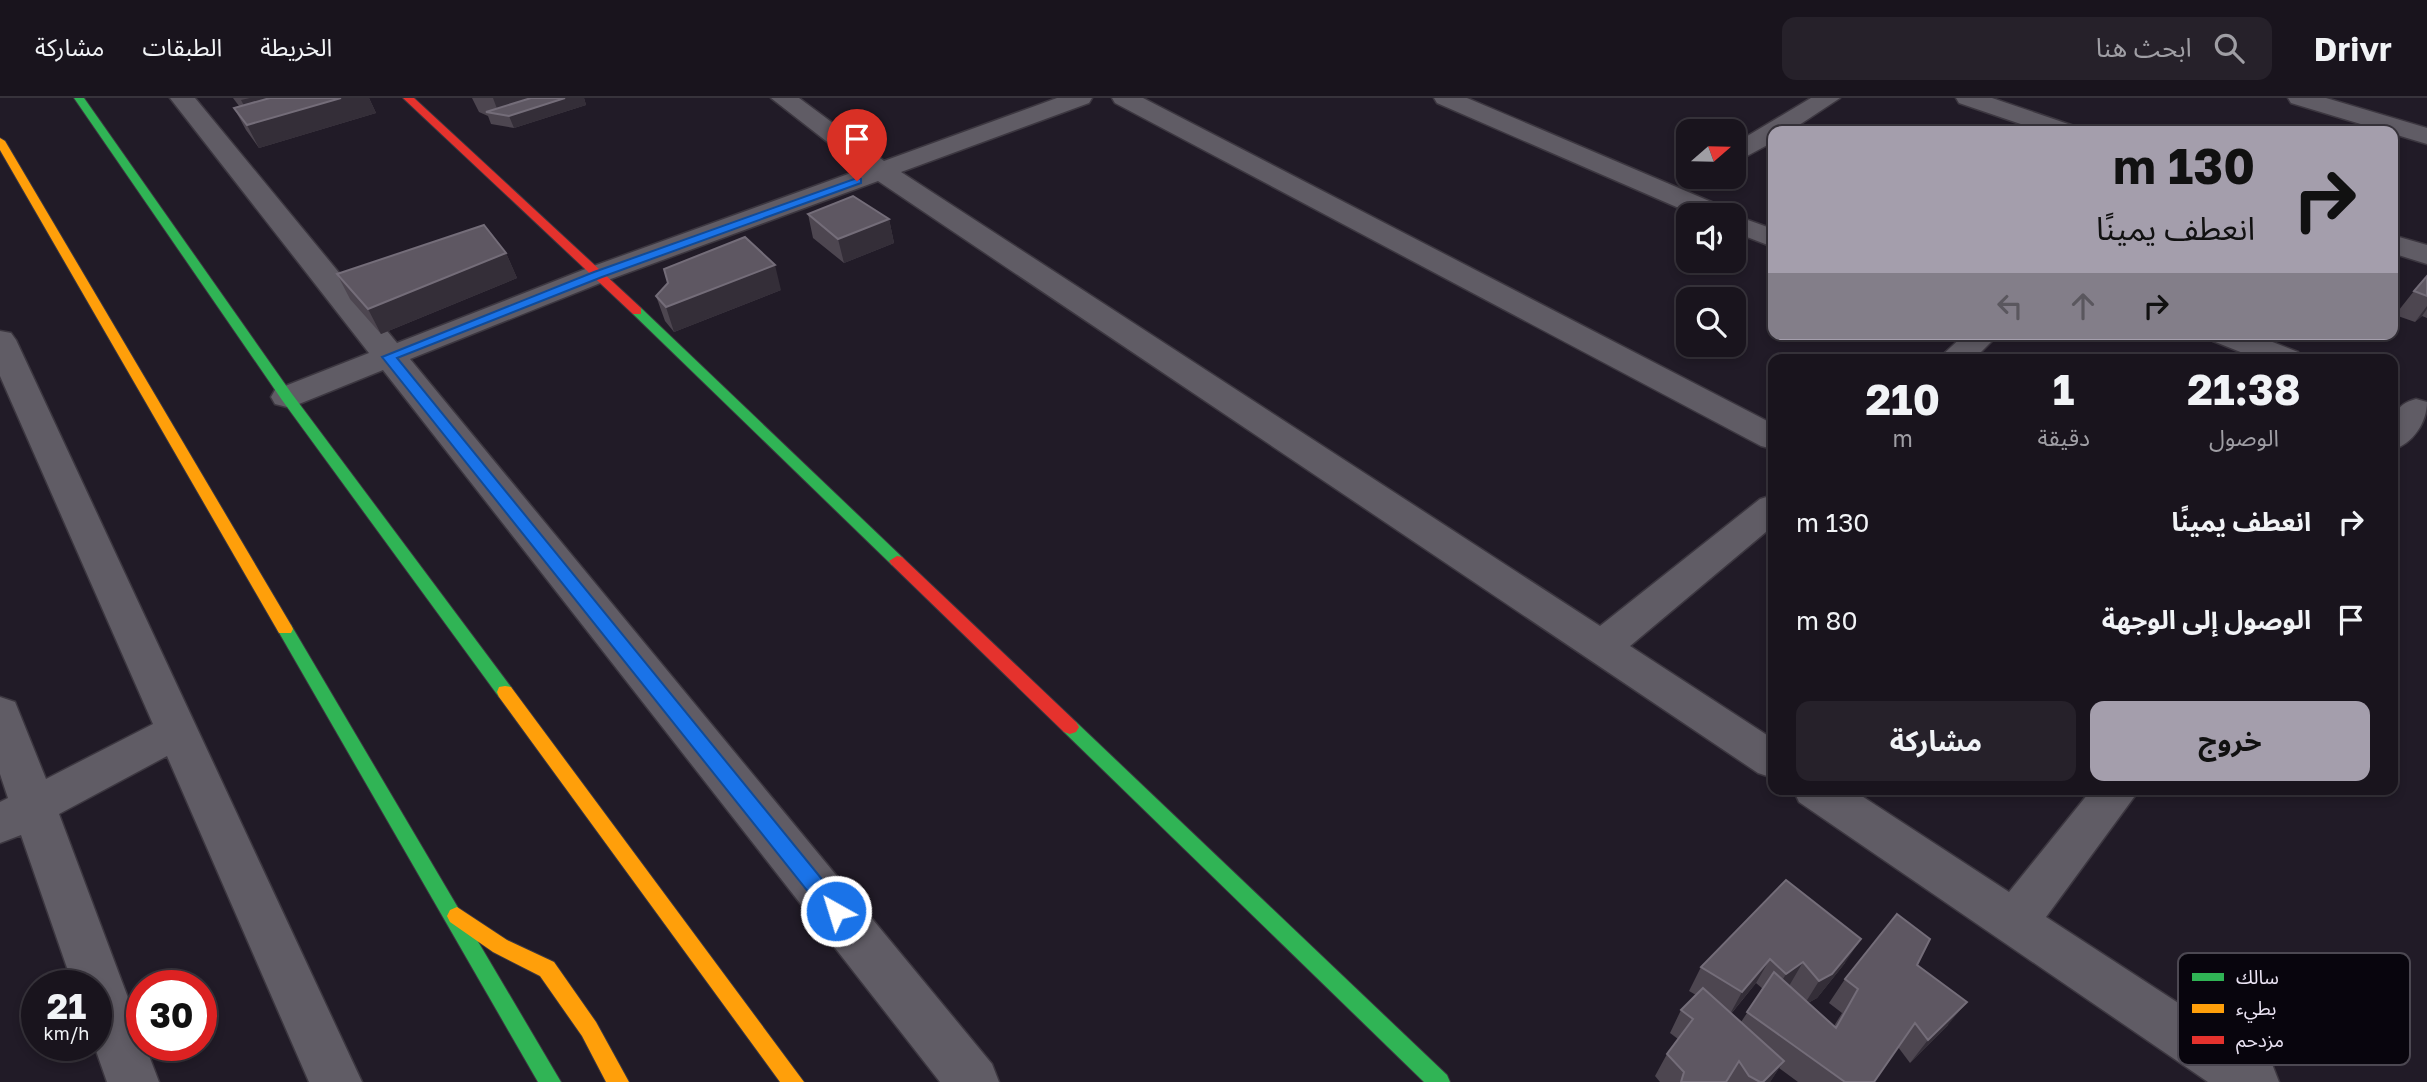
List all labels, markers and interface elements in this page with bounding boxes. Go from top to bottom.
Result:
search box [1782,17,2272,80]
icon: search [2210,29,2248,67]
text: Drivr [2314,29,2392,68]
text: مشاركة [35,32,104,61]
text: الطبقات [142,32,222,61]
text: الخريطة [260,32,332,61]
text: ابحث هنا [2096,32,2192,63]
pin [827,109,887,181]
north arrow [1676,119,1746,189]
map controls [1676,119,1746,357]
icon: arrive [838,120,876,158]
text: 130 m [2113,136,2255,195]
icon: right [2279,154,2370,245]
button: sound [1676,203,1746,273]
text: انعطف يمينًا [2096,209,2255,247]
button: search [1676,287,1746,357]
icon: left [1991,287,2029,325]
icon: ahead [2064,287,2102,325]
icon: right [2137,287,2175,325]
text: 1 [2053,364,2075,414]
text: 21:38 [2187,364,2301,414]
text: 210 [1865,374,1940,424]
text: دقيقة [2037,423,2090,451]
text: الوصول [2209,423,2279,451]
text: m [1893,424,1913,452]
icon: right [2332,503,2370,541]
text: انعطف يمينًا [2172,506,2311,537]
text: 130 m [1796,507,1869,538]
icon: arrive [2332,601,2370,639]
text: الوصول إلى الوجهة [2102,604,2311,635]
text: 80 m [1796,605,1858,636]
button: مشاركة [1796,701,2076,781]
button: خروج [2090,701,2370,781]
position arrow [799,874,873,948]
legend [2178,953,2410,1065]
text: سالك [2236,965,2279,988]
speed limit sign: 30 [126,970,217,1061]
text: 21 [47,985,86,1027]
text: بطيء [2236,996,2276,1023]
text: km/h [44,1022,89,1044]
text: مزدحم [2236,1028,2284,1055]

